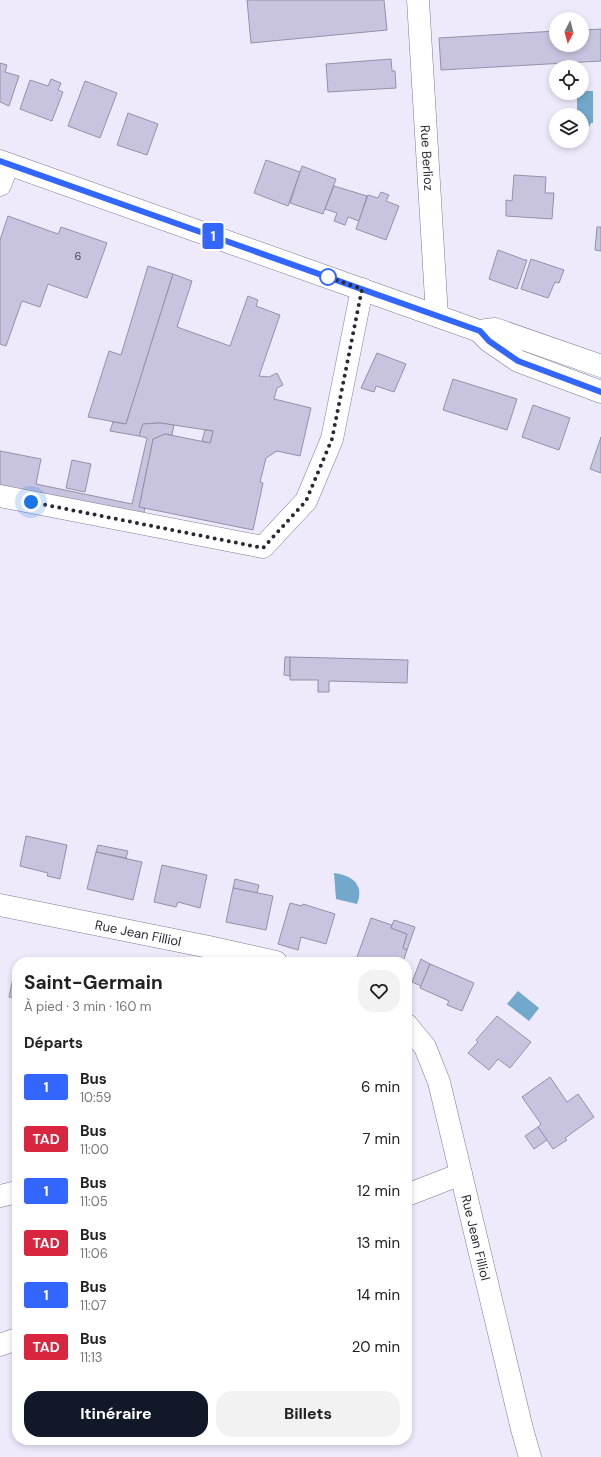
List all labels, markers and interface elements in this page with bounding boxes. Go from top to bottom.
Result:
north arrow [549,12,589,52]
map controls [549,12,589,148]
button: locate [549,60,589,100]
button: layers [549,108,589,148]
street label: Rue Berlioz [417,124,438,191]
line badge: 1 [200,223,226,249]
text: 1 [210,227,216,245]
house number: 6 [75,249,82,263]
unlabelled marker [319,268,337,286]
your location [21,492,41,512]
street label: Rue Jean Filliol [94,916,183,950]
text: Saint-Germain [24,970,163,995]
button: heart [358,970,400,1012]
text: À pied · 3 min · 160 m [24,998,151,1015]
text: Départs [24,1033,83,1053]
text: Bus [80,1069,107,1089]
text: 6 min [361,1077,400,1097]
text: 1 [43,1078,49,1096]
text: 10:59 [80,1089,111,1106]
text: Bus [80,1121,107,1141]
text: 7 min [362,1129,400,1149]
text: TAD [32,1130,60,1148]
text: 11:00 [80,1141,109,1158]
text: Bus [80,1173,107,1193]
text: 12 min [357,1181,400,1201]
text: 1 [43,1182,49,1200]
text: 11:05 [80,1193,108,1210]
street label: Rue Jean Filliol [458,1193,495,1282]
text: Bus [80,1225,107,1245]
text: 13 min [357,1233,400,1253]
text: TAD [32,1234,60,1252]
text: 11:06 [80,1245,108,1262]
text: Bus [80,1277,107,1297]
text: 14 min [357,1285,400,1305]
text: 1 [43,1286,49,1304]
text: 11:07 [80,1297,106,1314]
text: Bus [80,1329,107,1349]
text: 20 min [352,1337,400,1357]
text: TAD [32,1338,60,1356]
text: 11:13 [80,1349,102,1366]
button: Itinéraire [24,1391,208,1437]
button: Billets [216,1391,400,1437]

